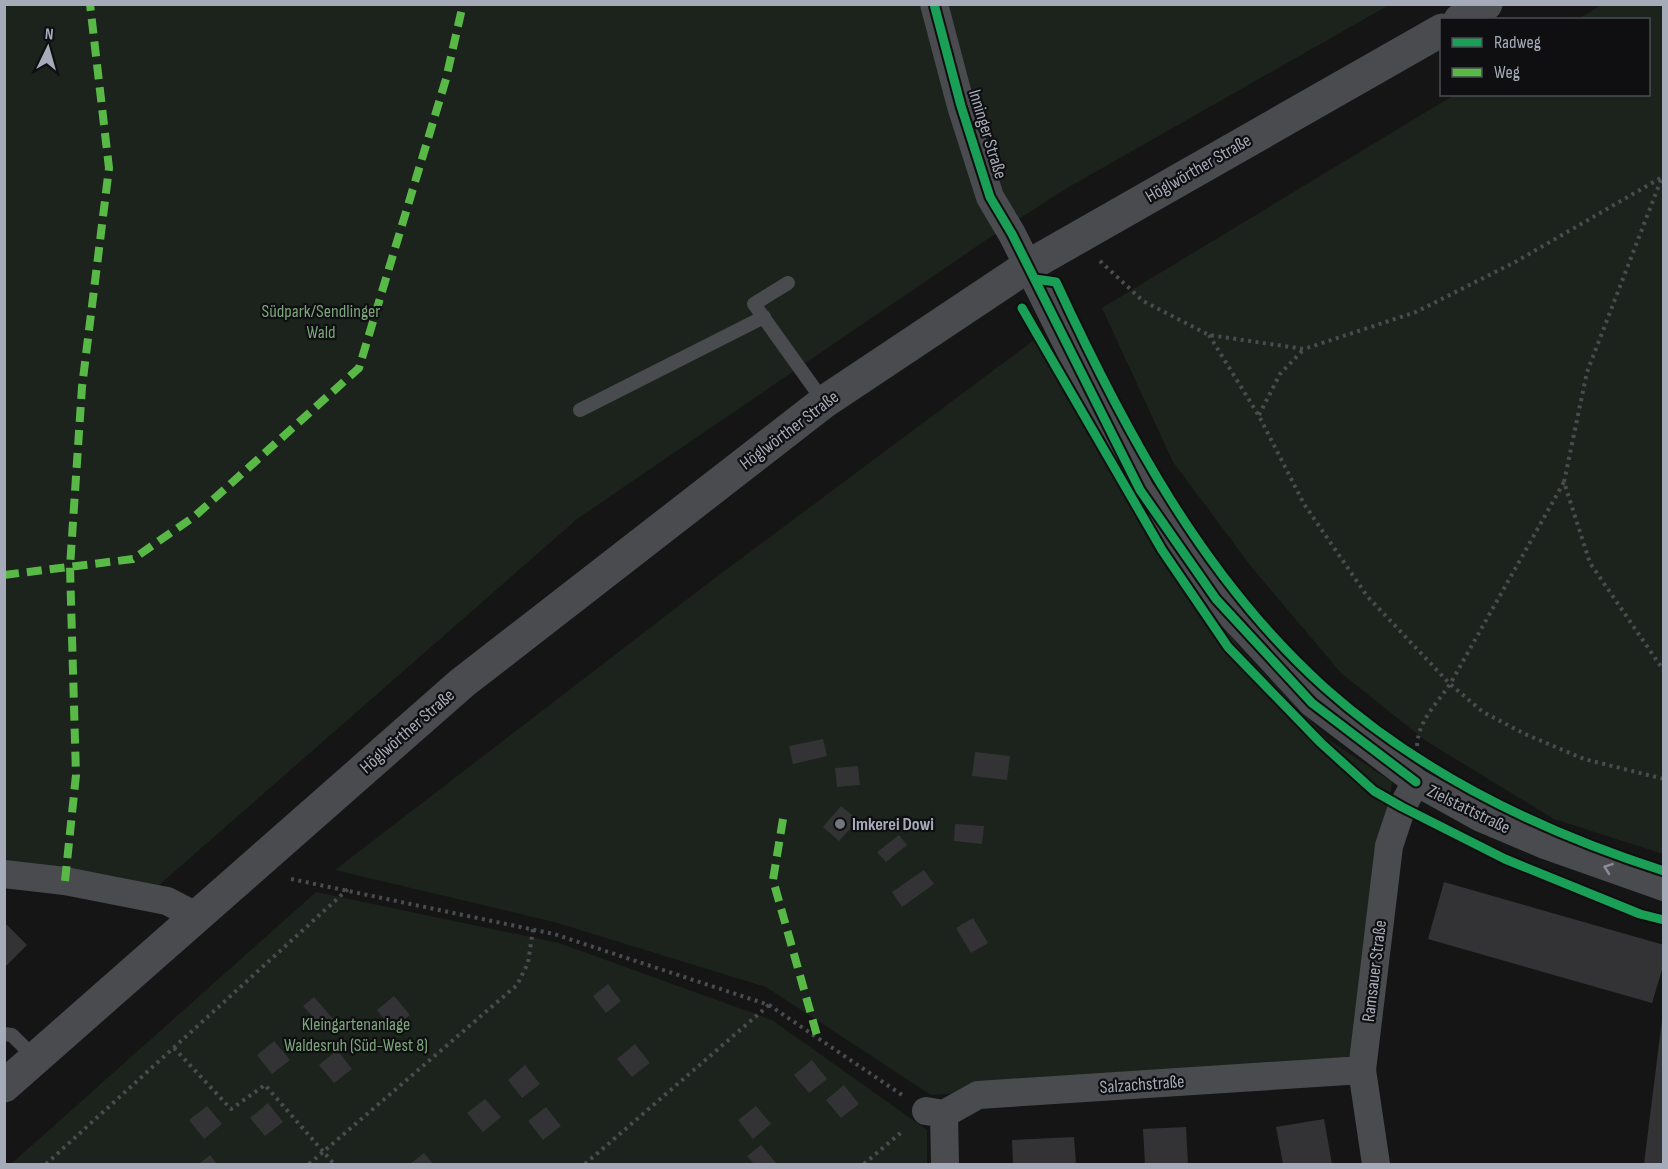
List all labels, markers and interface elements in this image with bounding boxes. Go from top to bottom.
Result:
north arrow [18,18,78,78]
legend [1440,18,1650,96]
text: N [44,25,54,44]
text: Radweg [1494,32,1541,53]
text: Weg [1494,62,1520,83]
street label: Inninger Straße [964,87,1011,181]
street label: Höglwörther Straße [1142,130,1255,207]
park label: Südpark/Sendlinger Wald [262,301,380,343]
street label: Höglwörther Straße [736,386,843,474]
street label: Höglwörther Straße [356,685,459,778]
street label: Zielstattstraße [1424,780,1514,839]
place label: Imkerei Dowi [852,814,934,835]
marker: Imkerei Dowi [833,817,847,831]
one-way arrow [1604,862,1614,875]
street label: Ramsauer Straße [1358,919,1391,1023]
park label: Kleingartenanlage Waldesruh (Süd-West 8) [284,1014,428,1056]
street label: Salzachstraße [1099,1071,1185,1098]

